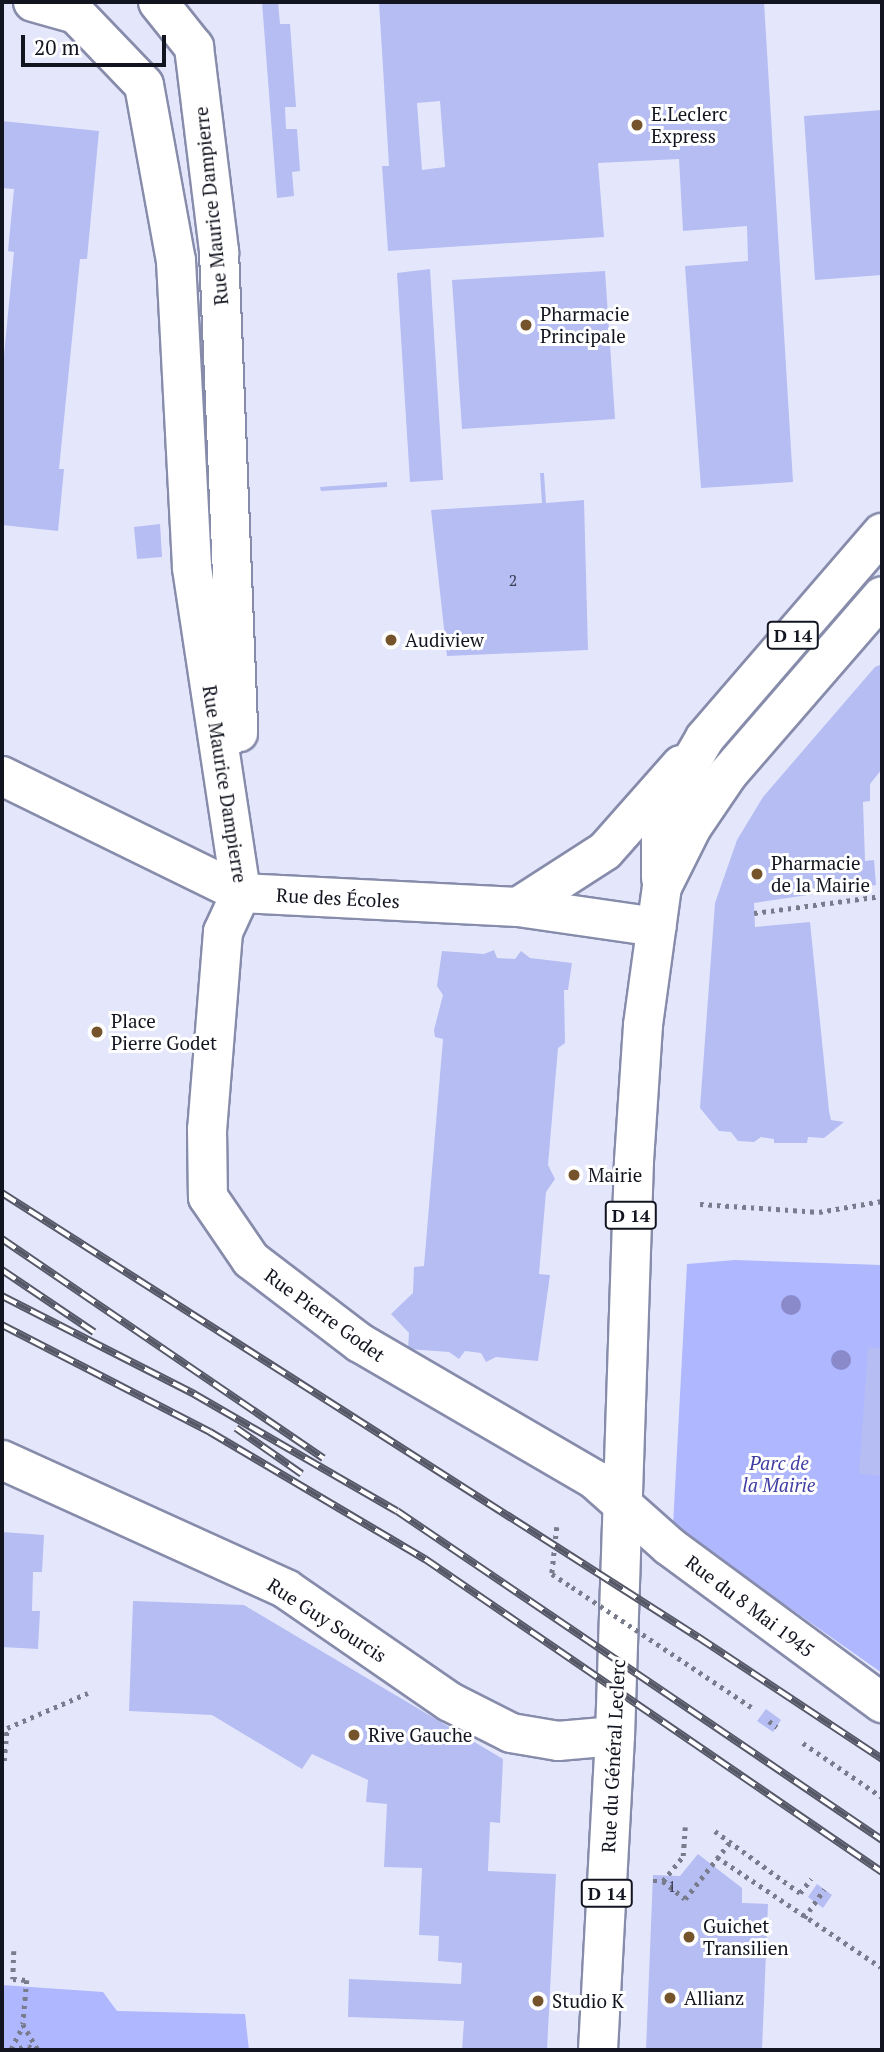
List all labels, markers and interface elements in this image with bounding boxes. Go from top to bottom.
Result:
scale bar [24,21,170,65]
text: 20 m [34,33,80,61]
place label: E.Leclerc Express [651,103,728,147]
street label: Rue Maurice Dampierre [189,106,233,306]
marker: E.Leclerc Express [629,117,645,133]
place label: Pharmacie Principale [540,303,629,347]
marker: Pharmacie Principale [518,317,534,333]
house number: 2 [509,570,517,590]
road number: D 14 [767,620,819,650]
place label: Audiview [405,629,484,651]
marker: Audiview [383,632,399,648]
street label: Rue Maurice Dampierre [198,684,252,884]
place label: Pharmacie de la Mairie [771,852,870,896]
marker: Pharmacie de la Mairie [749,866,765,882]
street label: Rue des Écoles [276,883,400,913]
place label: Place Pierre Godet [111,1010,217,1054]
marker: Place Pierre Godet [89,1024,105,1040]
place label: Mairie [588,1164,642,1186]
marker: Mairie [566,1167,582,1183]
road number: D 14 [605,1200,657,1230]
street label: Rue Pierre Godet [260,1264,390,1366]
park label: Parc de la Mairie [743,1452,815,1496]
street label: Rue du 8 Mai 1945 [681,1550,819,1662]
street label: Rue Guy Sourcis [263,1573,391,1667]
street label: Rue du Général Leclerc [597,1658,629,1854]
place label: Rive Gauche [368,1724,472,1746]
marker: Rive Gauche [346,1727,362,1743]
house number: 1 [668,1876,676,1896]
road number: D 14 [581,1879,633,1908]
place label: Guichet Transilien [703,1915,789,1959]
marker: Guichet Transilien [681,1929,697,1945]
place label: Allianz [684,1987,744,2009]
place label: Studio K [552,1990,624,2012]
marker: Allianz [662,1990,678,2006]
marker: Studio K [530,1993,546,2009]

